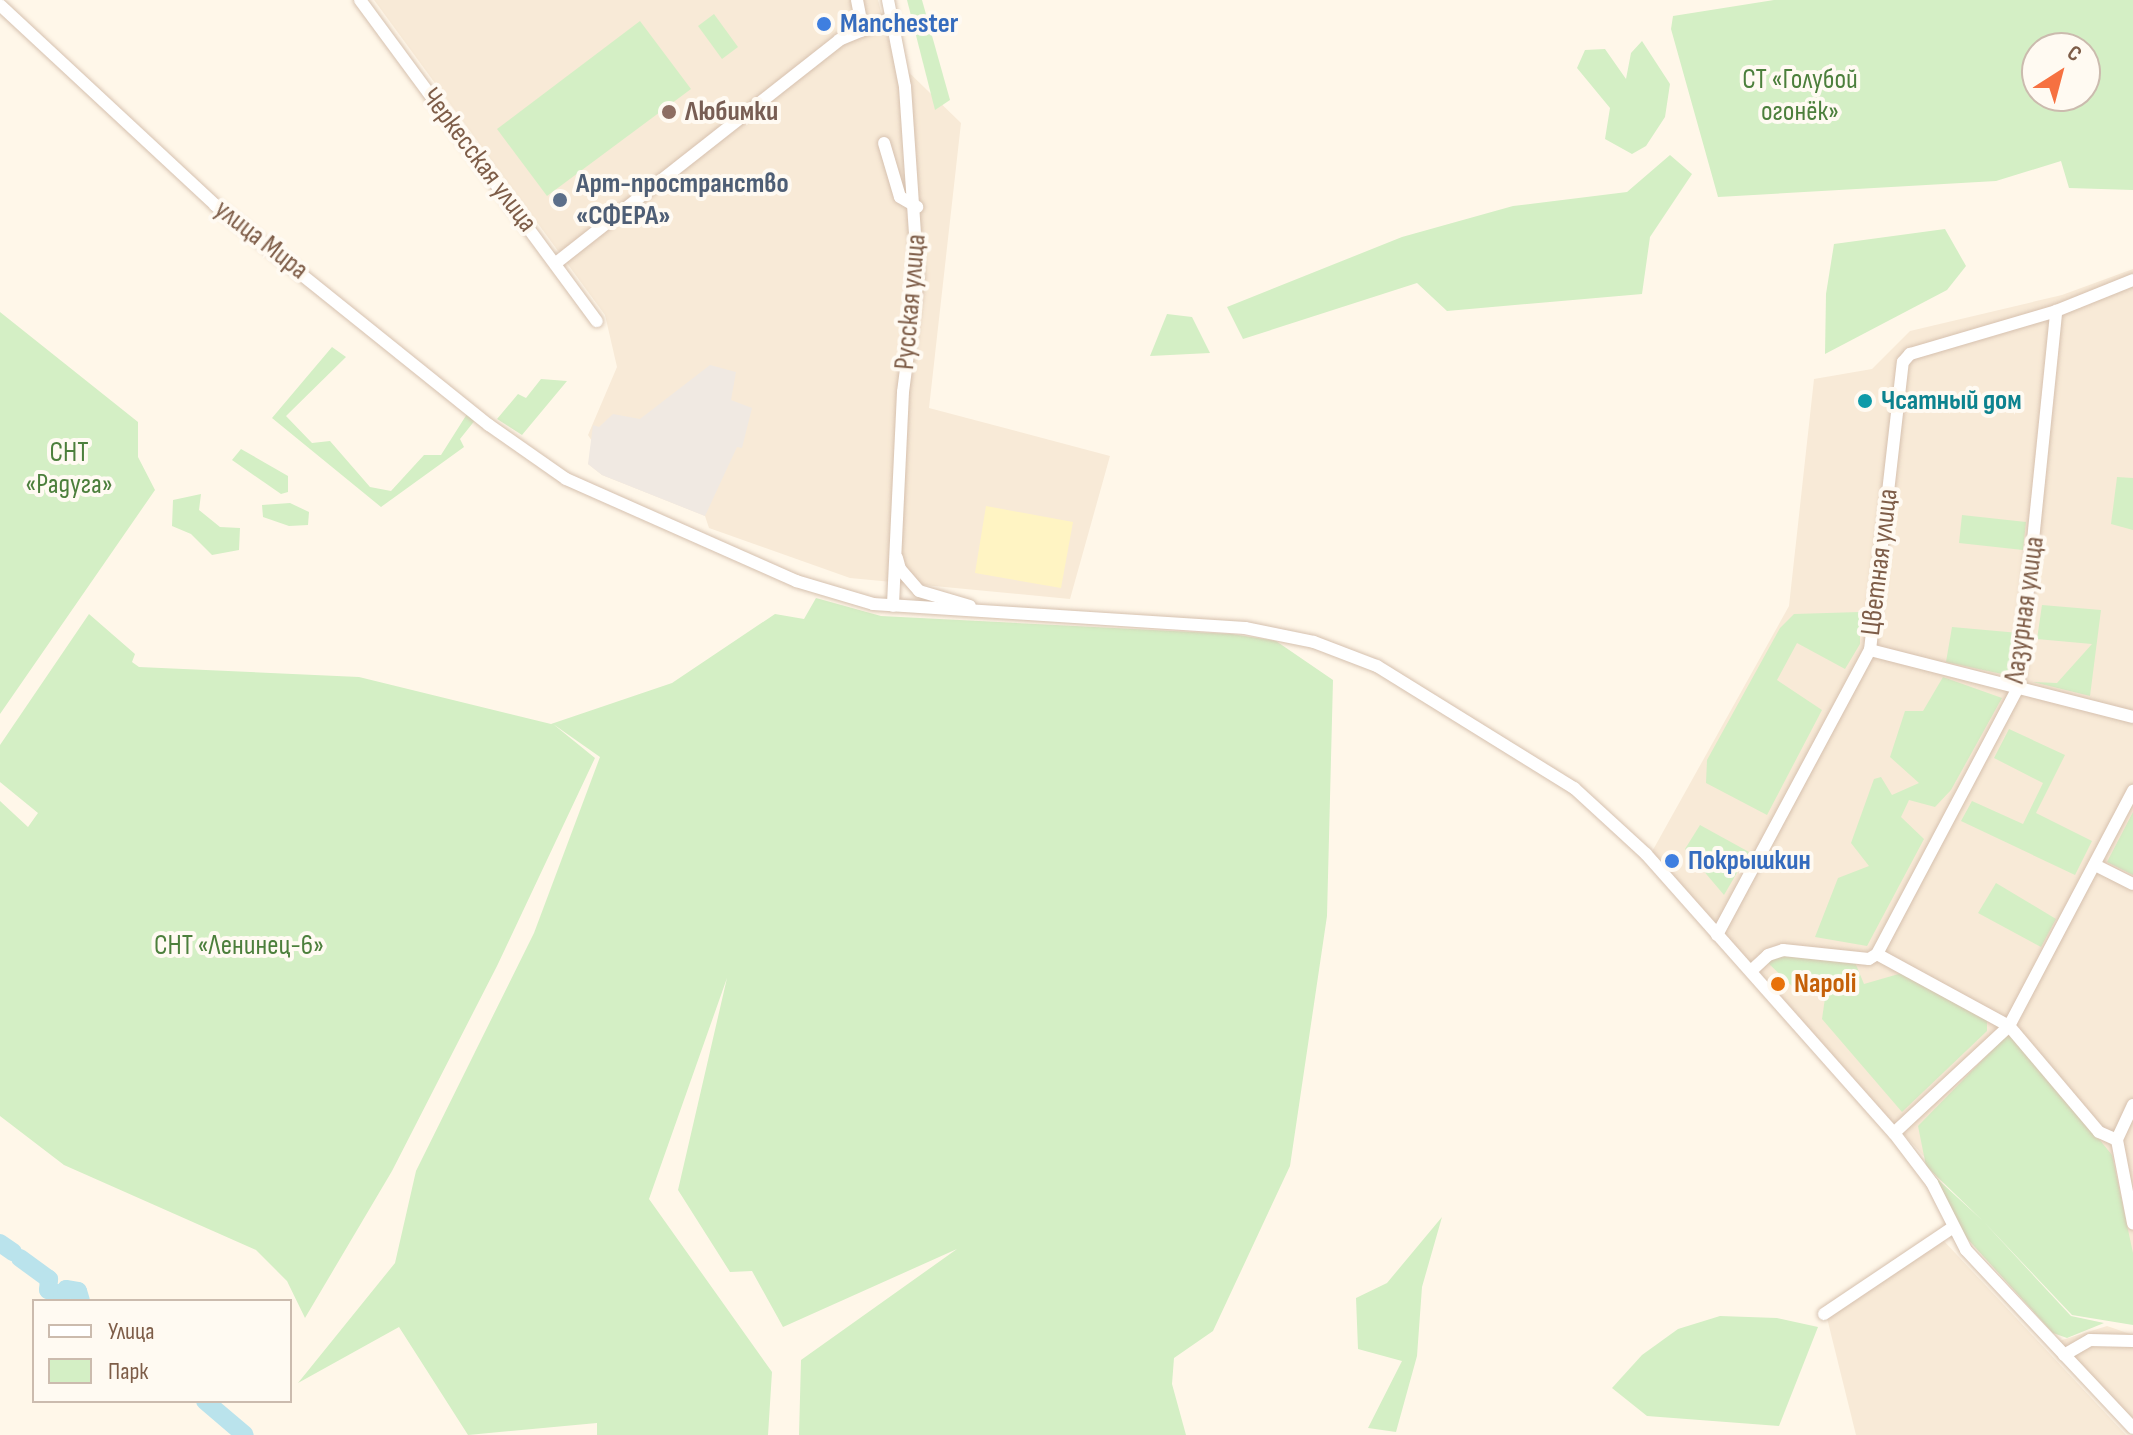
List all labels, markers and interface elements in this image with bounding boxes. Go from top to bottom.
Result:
place label: Manchester [840,7,958,41]
marker: Manchester [815,15,833,33]
north arrow [2021,32,2101,112]
text: С [2062,40,2087,68]
park label: СТ «Голубой огонёк» [1742,63,1858,129]
street label: Черкесская улица [414,81,544,239]
place label: Любимки [685,95,778,129]
marker: Любимки [660,103,678,121]
place label: Арт-пространство «СФЕРА» [576,167,789,233]
marker: Арт-пространство «СФЕРА» [551,191,569,209]
street label: улица Мира [207,193,315,287]
street label: Русская улица [888,233,934,371]
place label: Чсатный дом [1881,384,2022,418]
marker: Чсатный дом [1856,392,1874,410]
park label: СНТ «Радуга» [25,436,113,502]
street label: Цветная улица [1854,487,1906,637]
street label: Лазурная улица [1998,534,2052,686]
place label: Покрышкин [1688,844,1811,878]
marker: Покрышкин [1663,852,1681,870]
park label: СНТ «Ленинец-6» [154,929,324,963]
place label: Napoli [1794,967,1856,1001]
marker: Napoli [1769,975,1787,993]
legend [32,1299,292,1403]
text: Улица [108,1317,154,1346]
text: Парк [108,1357,148,1386]

